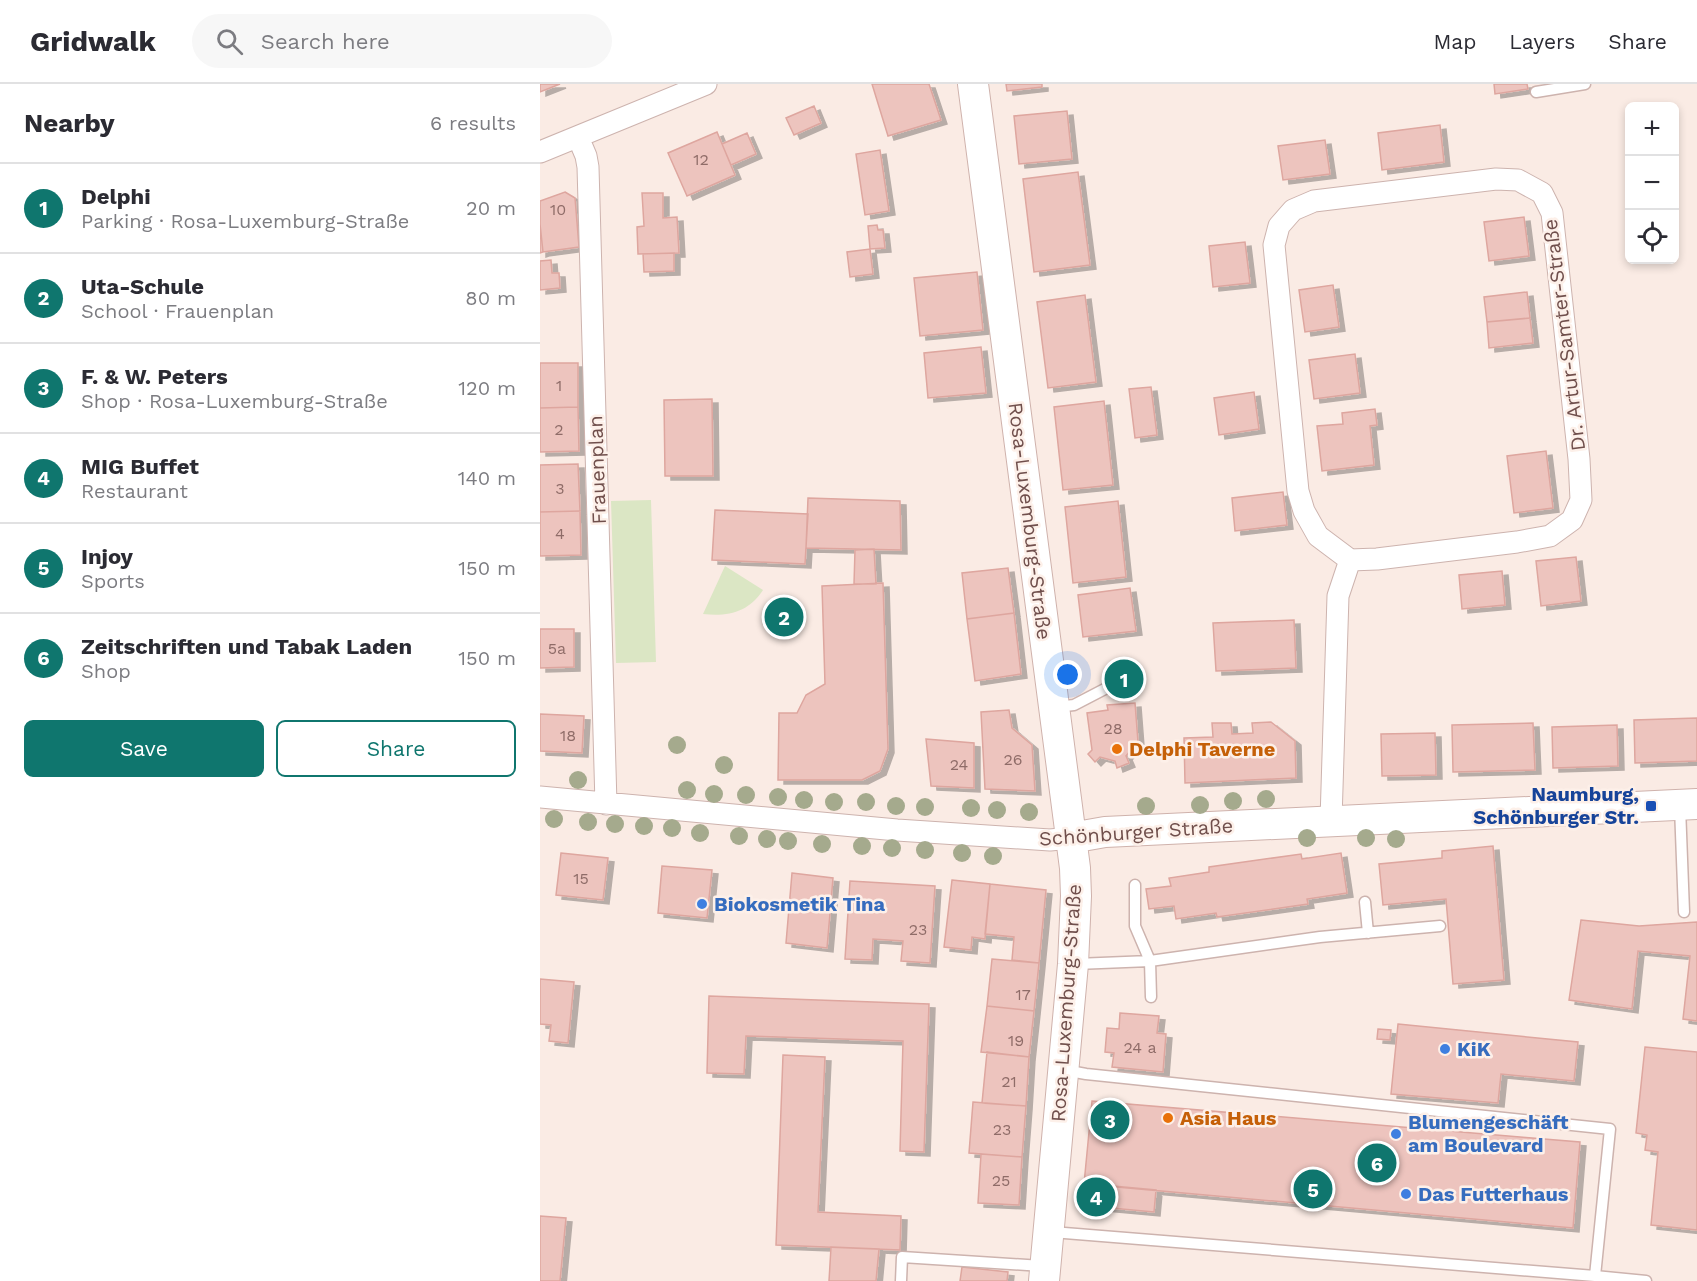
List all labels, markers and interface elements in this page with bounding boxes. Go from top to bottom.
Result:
search box [192,14,612,68]
text: Gridwalk [30,25,156,58]
icon: search [213,25,246,58]
text: Search here [261,29,390,54]
text: Map [1433,29,1476,54]
text: Layers [1509,29,1575,54]
text: Share [1608,29,1667,54]
map controls [1625,102,1679,264]
button: + [1625,102,1679,156]
text: Nearby [24,108,115,138]
text: 6 results [430,111,516,135]
house number: 12 [693,150,709,169]
button: − [1625,156,1679,210]
text: Delphi [81,184,151,209]
text: 1 [39,196,48,220]
text: 20 m [466,196,516,220]
house number: 10 [550,200,566,219]
text: Parking · Rosa-Luxemburg-Straße [81,209,409,233]
button: locate [1625,210,1679,264]
street label: Dr. Artur-Samter-Straße [1538,218,1590,452]
text: Uta-Schule [81,274,204,299]
text: 2 [38,286,49,310]
text: 80 m [465,286,516,310]
text: School · Frauenplan [81,299,274,323]
text: F. & W. Peters [81,364,228,389]
text: 3 [38,376,49,400]
text: 120 m [458,376,516,400]
house number: 1 [556,376,562,395]
text: Shop · Rosa-Luxemburg-Straße [81,389,388,413]
street label: Rosa-Luxemburg-Straße [1004,401,1056,641]
street label: Frauenplan [583,415,611,525]
house number: 2 [554,420,564,439]
text: MIG Buffet [81,454,199,479]
text: 4 [37,466,50,490]
text: 140 m [458,466,516,490]
text: Restaurant [81,479,188,503]
house number: 3 [555,479,565,498]
house number: 4 [555,524,565,543]
text: Injoy [81,544,133,569]
text: 5 [38,556,49,580]
text: 150 m [458,556,516,580]
text: Sports [81,569,145,593]
pin: 2 [764,594,804,640]
text: Zeitschriften und Tabak Laden [81,634,412,659]
house number: 5a [548,639,566,658]
text: 6 [37,646,50,670]
text: 150 m [458,646,516,670]
pin: 1 [1104,656,1144,702]
text: Shop [81,659,131,683]
your location [1053,660,1082,689]
house number: 28 [1103,719,1123,738]
button: Save [24,720,264,777]
button: Share [276,720,516,777]
house number: 18 [560,726,576,745]
place label: Delphi Taverne [1129,737,1275,761]
marker: Delphi Taverne [1110,742,1124,756]
house number: 26 [1003,750,1023,769]
house number: 24 [950,755,969,774]
place label: Naumburg, Schönburger Str. [1473,782,1639,829]
marker: Naumburg, Schönburger Str. [1644,799,1658,813]
street label: Schönburger Straße [1038,813,1234,851]
house number: 15 [573,869,589,888]
street label: Rosa-Luxemburg-Straße [1046,883,1086,1123]
place label: Biokosmetik Tina [714,892,885,916]
marker: Biokosmetik Tina [695,897,709,911]
house number: 23 [909,920,927,939]
house number: 17 [1015,985,1031,1004]
house number: 19 [1008,1031,1024,1050]
place label: KiK [1457,1037,1491,1061]
house number: 24 a [1123,1038,1157,1057]
marker: KiK [1438,1042,1452,1056]
house number: 21 [1001,1072,1017,1091]
pin: 3 [1090,1098,1130,1142]
place label: Asia Haus [1180,1106,1277,1130]
place label: Blumengeschäft am Boulevard [1408,1110,1569,1157]
marker: Asia Haus [1161,1111,1175,1125]
house number: 23 [993,1120,1011,1139]
marker: Blumengeschäft am Boulevard [1389,1127,1403,1141]
pin: 6 [1358,1140,1396,1186]
pin: 5 [1294,1166,1332,1212]
house number: 25 [992,1171,1010,1190]
pin: 4 [1076,1174,1116,1220]
place label: Das Futterhaus [1418,1182,1569,1206]
marker: Das Futterhaus [1399,1187,1413,1201]

